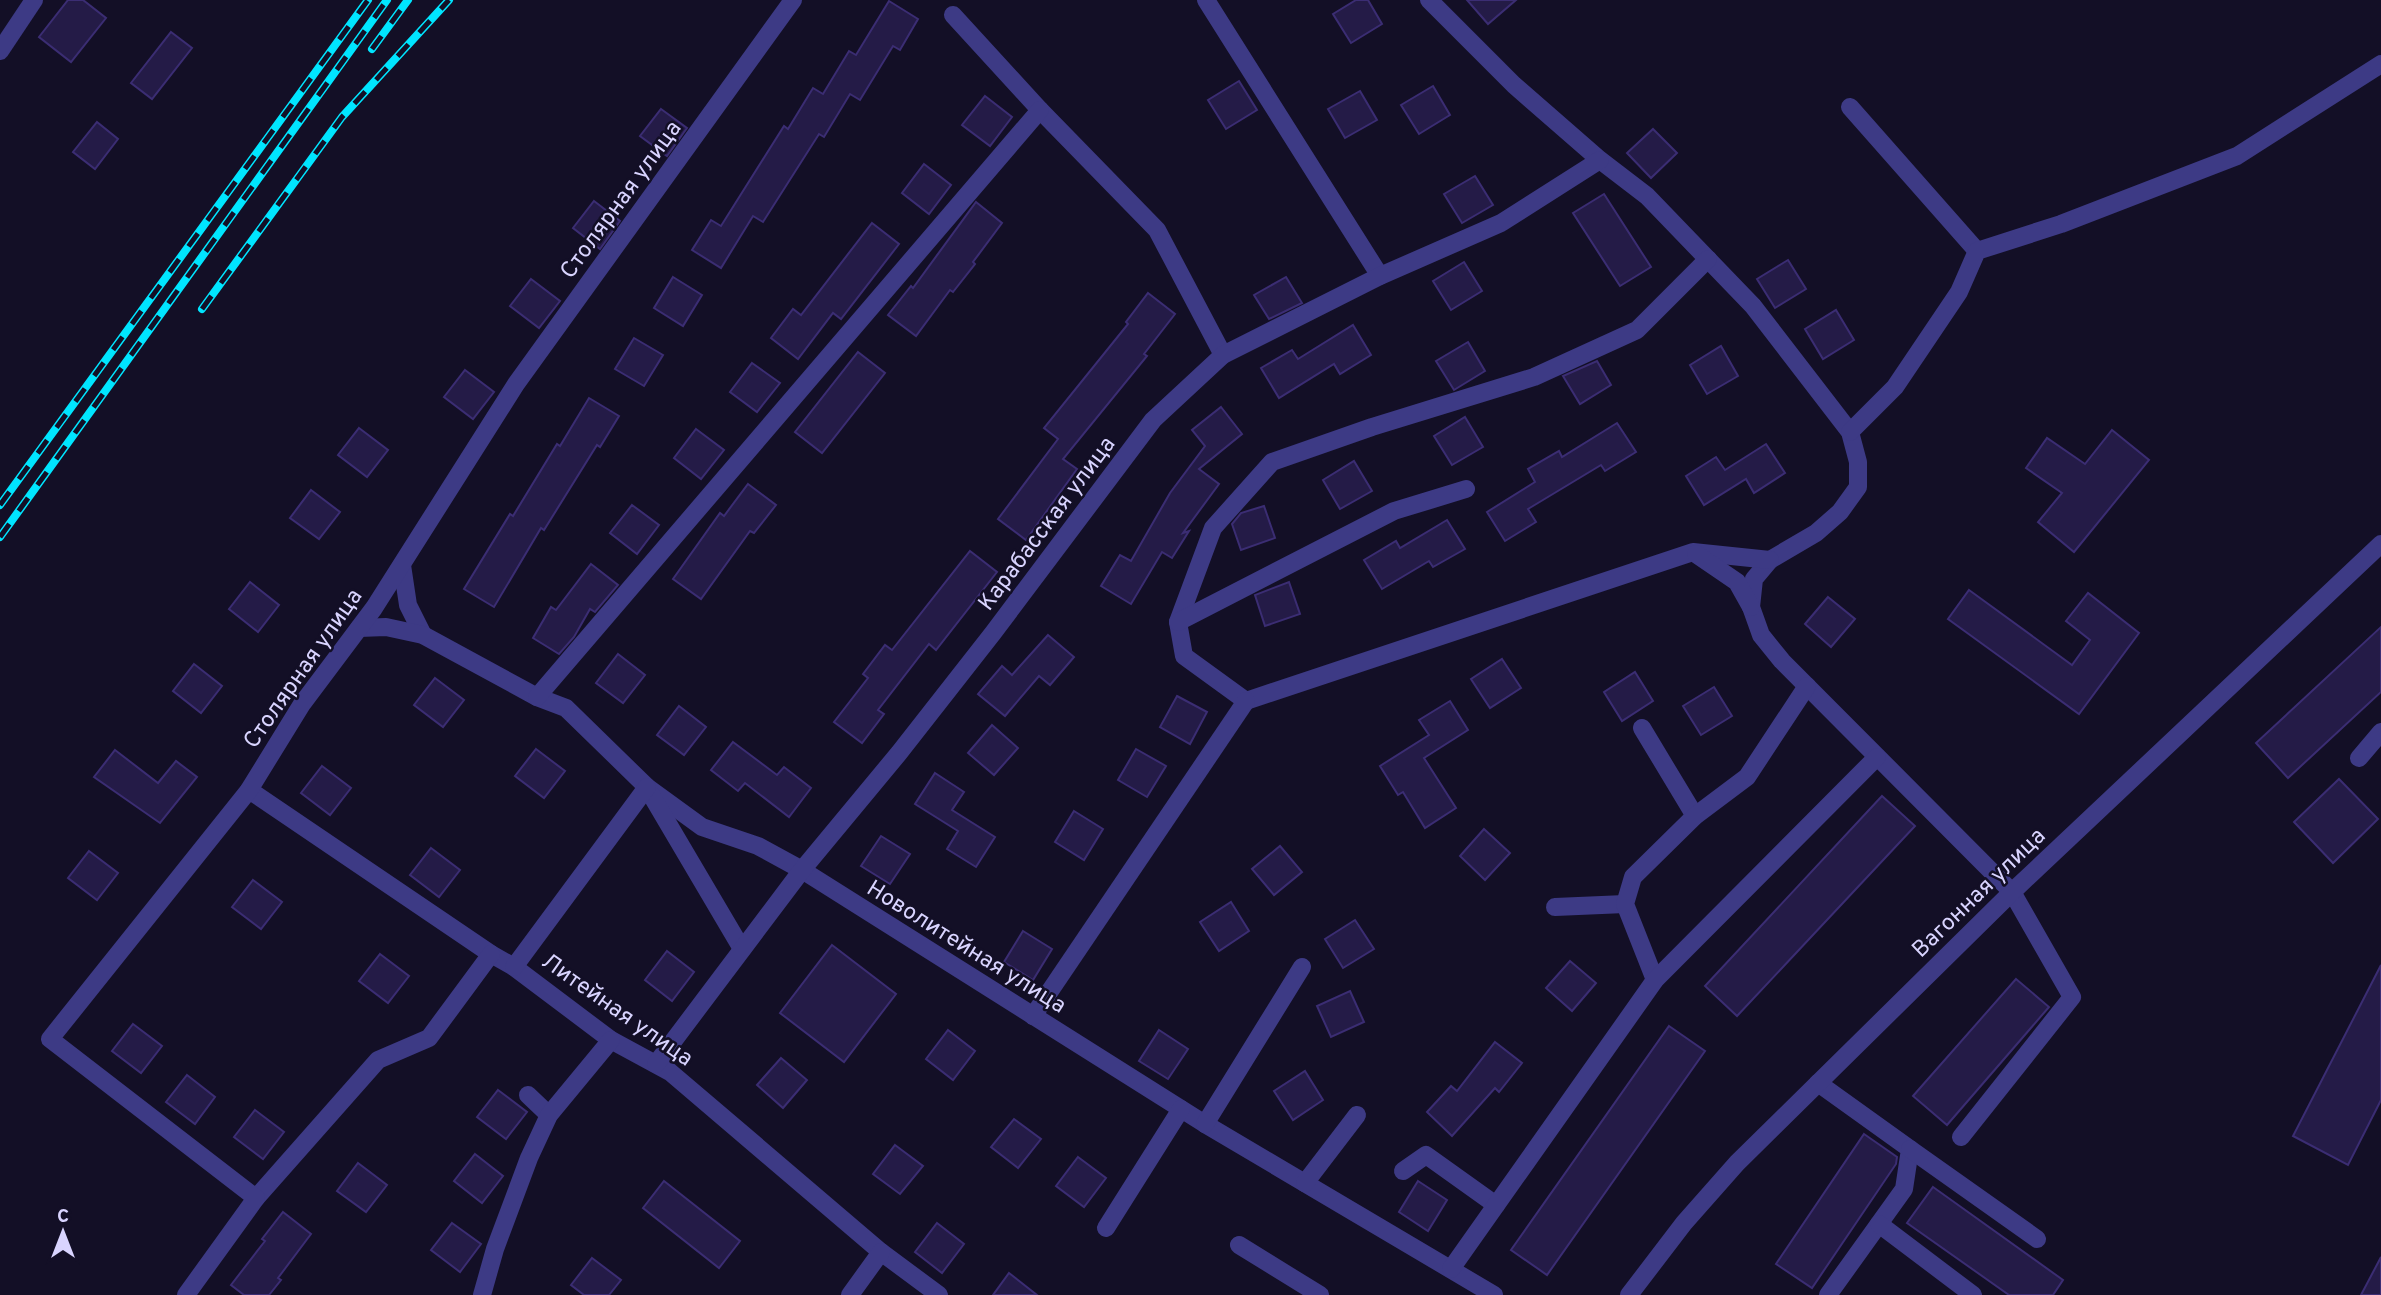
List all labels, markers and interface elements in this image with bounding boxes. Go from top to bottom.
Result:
street label: Столярная улица [555,116,689,285]
street label: Карабасская улица [973,432,1123,617]
street label: Столярная улица [238,584,370,755]
street label: Вагонная улица [1907,823,2053,965]
street label: Новолитейная улица [861,875,1071,1021]
street label: Литейная улица [535,948,698,1074]
north arrow [28,1197,98,1267]
text: С [57,1205,69,1229]

